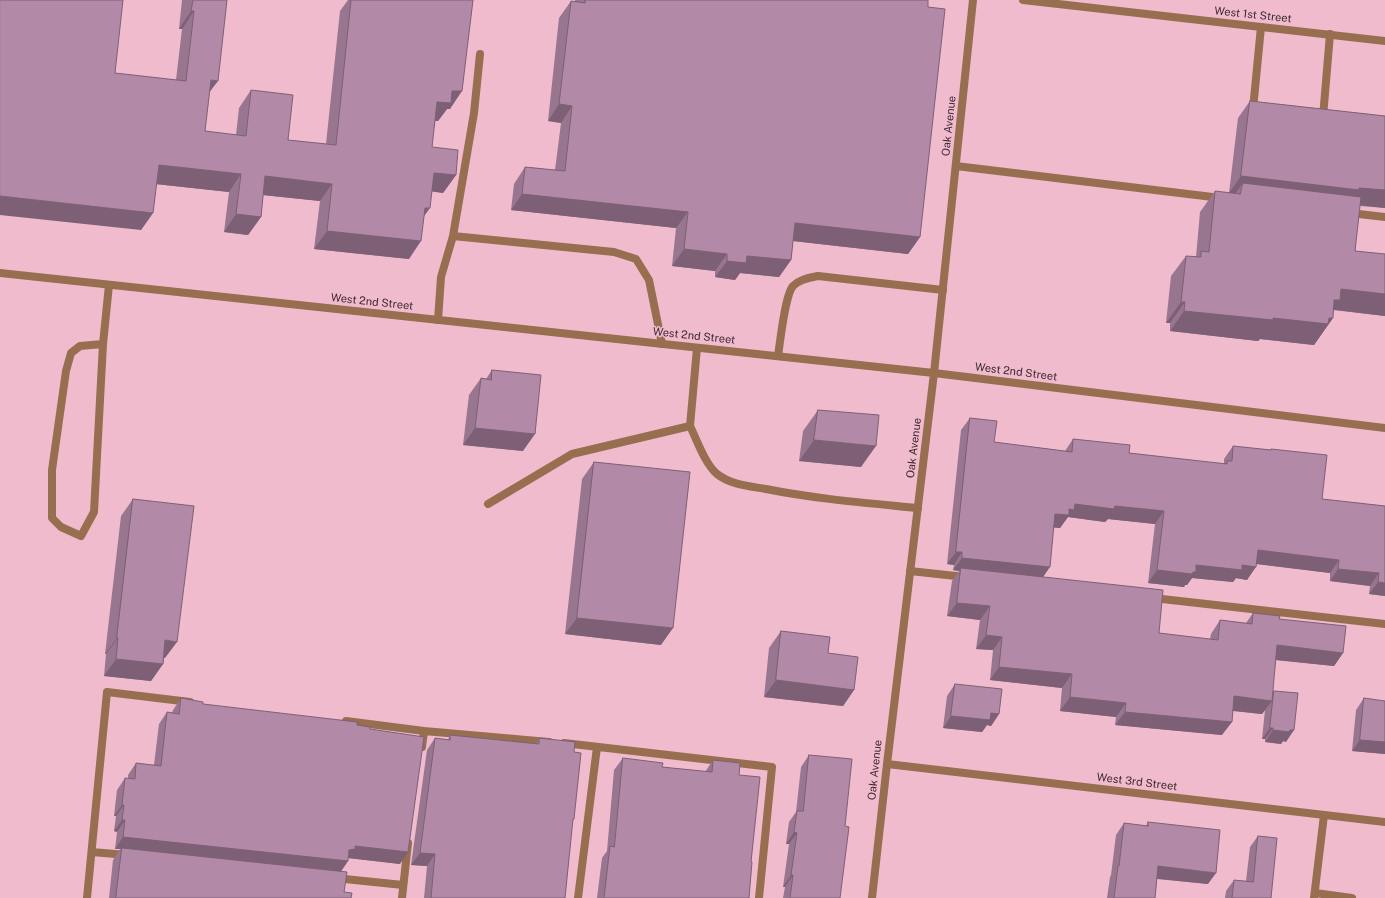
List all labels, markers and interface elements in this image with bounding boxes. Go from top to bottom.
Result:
street label: West 1st Street [1214,4,1292,26]
street label: Oak Avenue [939,95,959,157]
street label: West 2nd Street [330,291,414,313]
street label: West 2nd Street [652,325,736,347]
street label: West 2nd Street [974,360,1058,384]
street label: Oak Avenue [904,417,924,479]
street label: Oak Avenue [865,739,885,801]
street label: West 3rd Street [1096,771,1178,793]

